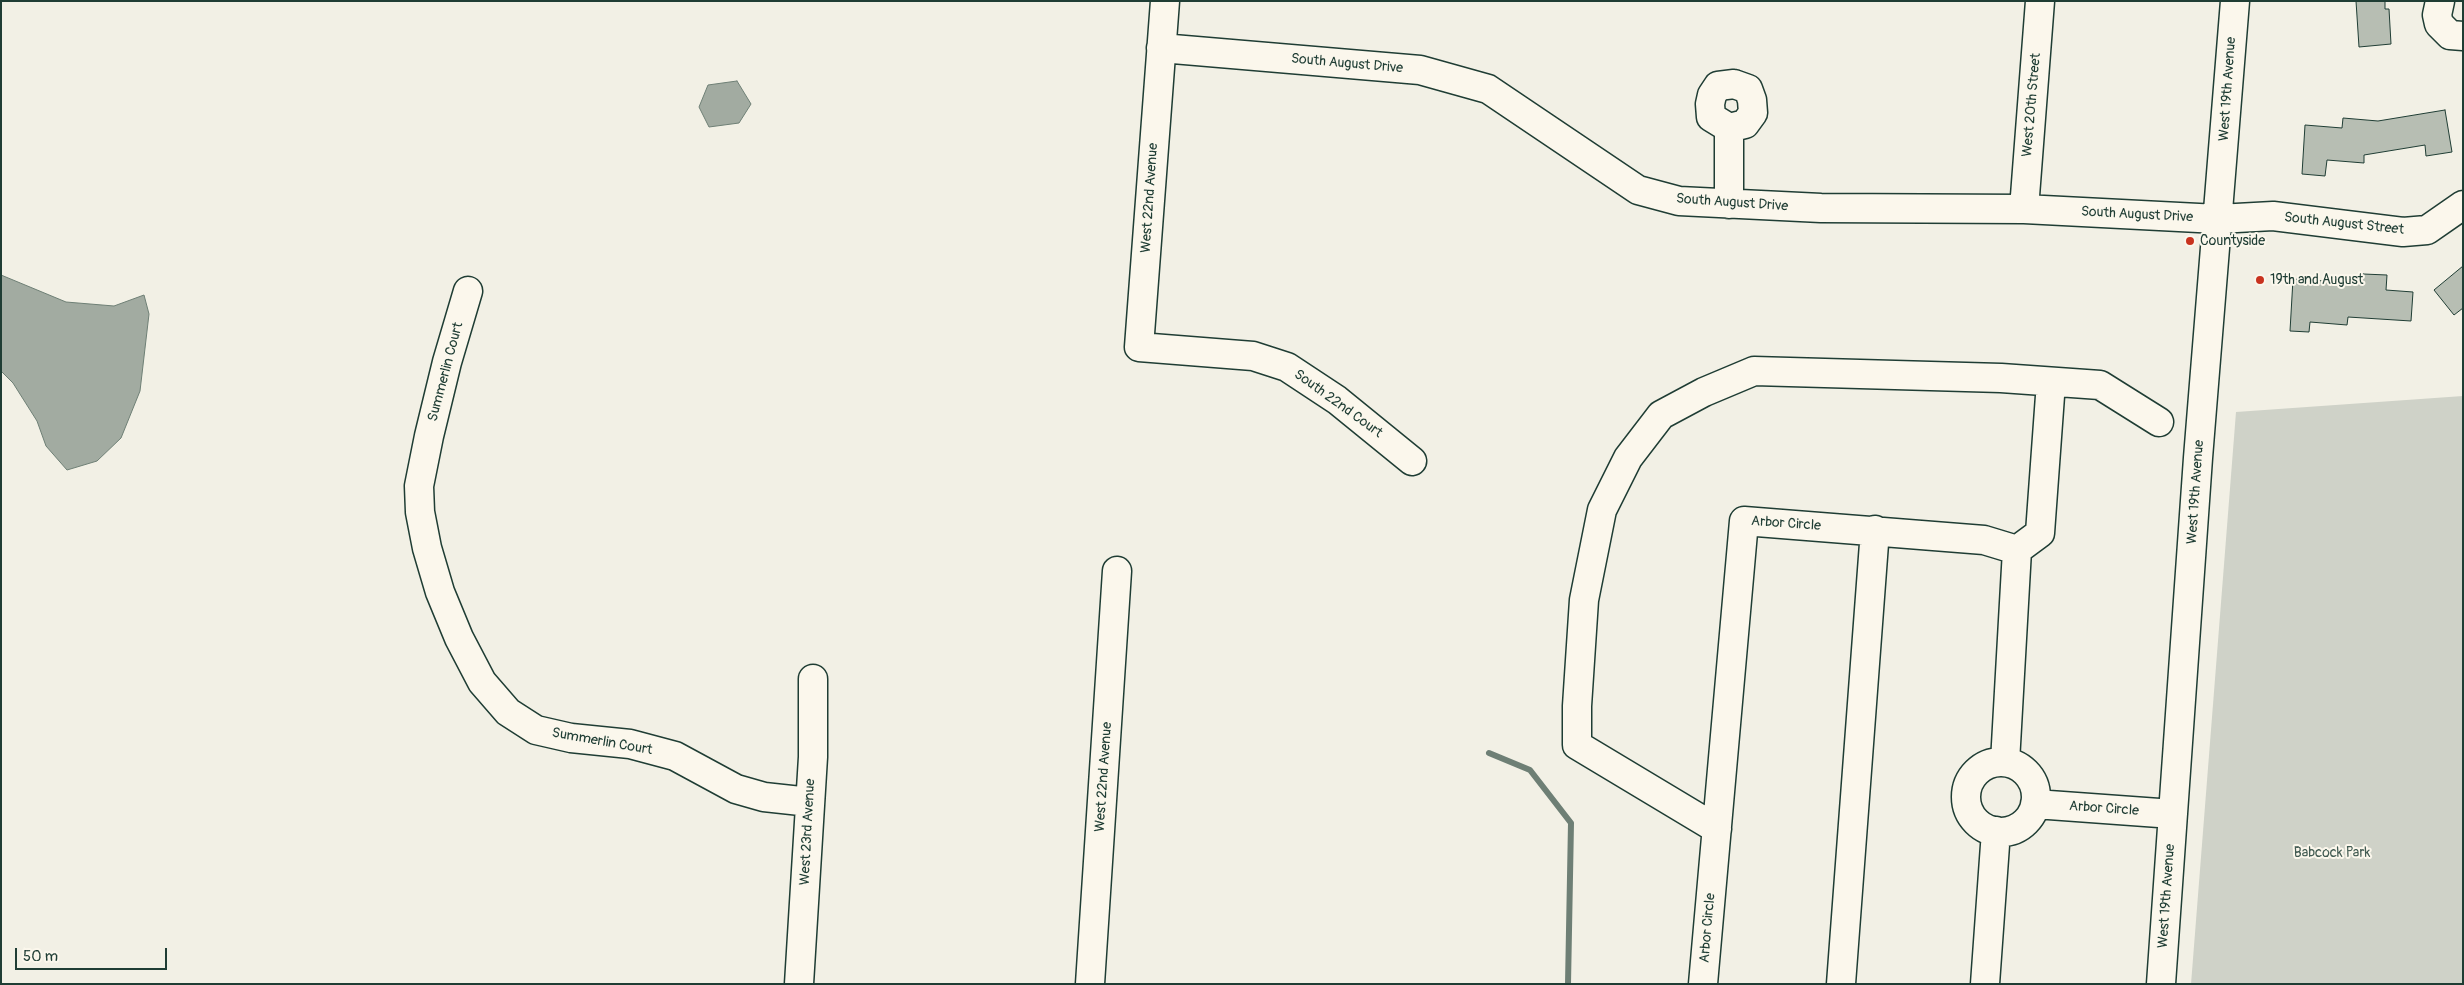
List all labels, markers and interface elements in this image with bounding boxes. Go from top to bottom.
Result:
street label: West 19th Avenue [2216,36,2240,142]
street label: South August Drive [1290,51,1404,77]
street label: West 20th Street [2019,52,2045,158]
street label: West 22nd Avenue [1138,142,1162,254]
street label: South August Drive [1675,191,1789,215]
street label: South August Drive [2080,204,2194,226]
street label: South August Street [2283,209,2405,239]
place label: Countyside [2200,233,2265,249]
marker: Countyside [2184,235,2196,247]
place label: 19th and August [2270,272,2363,288]
marker: 19th and August [2254,274,2266,286]
street label: Summerlin Court [425,321,467,423]
street label: South 22nd Court [1290,366,1386,442]
street label: West 19th Avenue [2184,439,2208,545]
street label: Arbor Circle [1751,513,1821,535]
street label: West 22nd Avenue [1092,721,1116,833]
street label: Summerlin Court [550,725,654,759]
street label: West 23rd Avenue [797,778,819,886]
street label: Arbor Circle [2069,798,2139,820]
street label: West 19th Avenue [2155,843,2179,949]
park label: Babcock Park [2294,845,2370,861]
street label: Arbor Circle [1697,892,1719,964]
scale bar [18,938,170,970]
text: 50 m [23,947,58,966]

